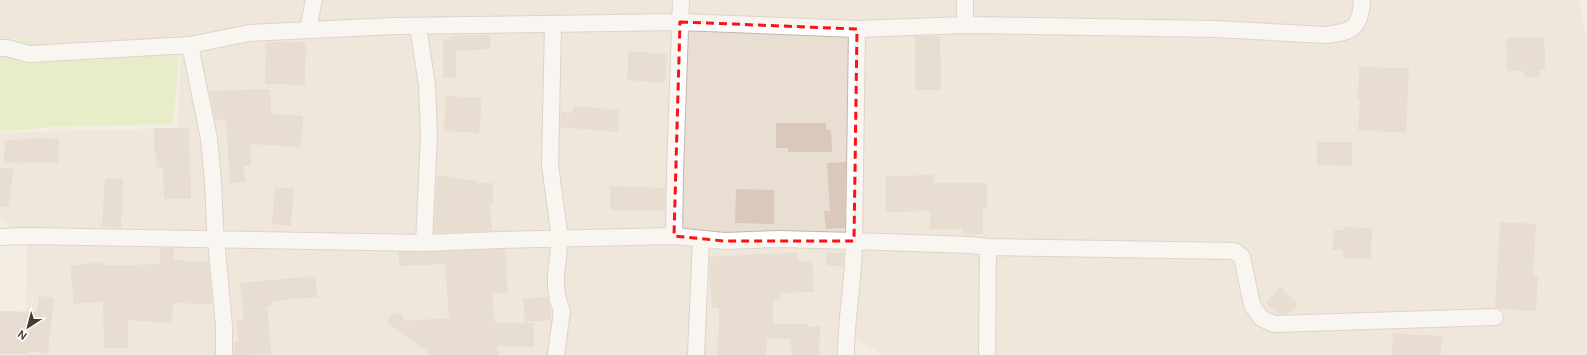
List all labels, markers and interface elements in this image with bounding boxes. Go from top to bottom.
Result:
north arrow [8,307,48,347]
text: N [15,327,29,343]

